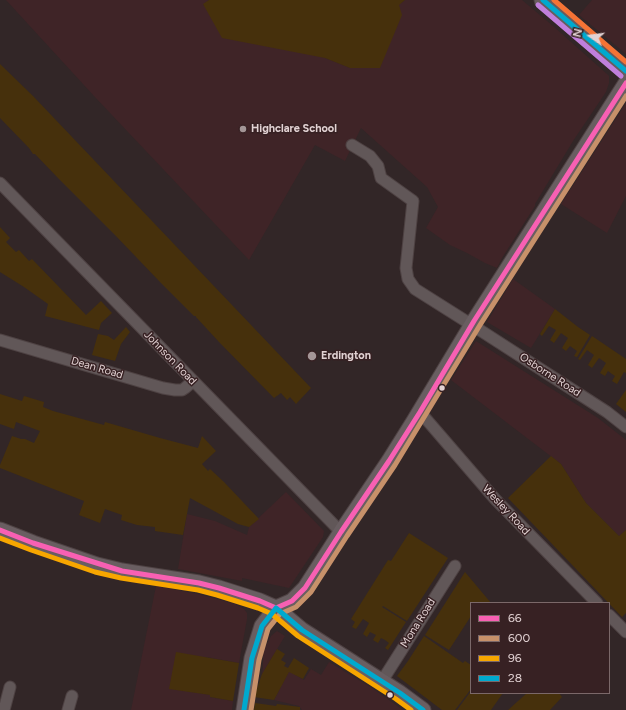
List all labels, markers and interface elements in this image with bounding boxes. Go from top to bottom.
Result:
north arrow [570,16,610,56]
text: N [571,27,585,39]
place label: Highclare School [251,122,337,136]
marker: Highclare School [238,124,248,134]
street label: Johnson Road [141,328,199,388]
place label: Erdington [321,349,371,363]
marker: Erdington [306,350,318,362]
street label: Osborne Road [517,350,583,400]
street label: Dean Road [70,354,124,382]
unlabelled marker [437,383,447,393]
street label: Wesley Road [480,482,532,538]
street label: Mona Road [398,596,438,650]
legend [470,602,610,694]
text: 66 [508,611,522,625]
text: 600 [508,631,530,645]
text: 96 [508,651,522,665]
text: 28 [508,671,522,685]
unlabelled marker [385,690,395,700]

